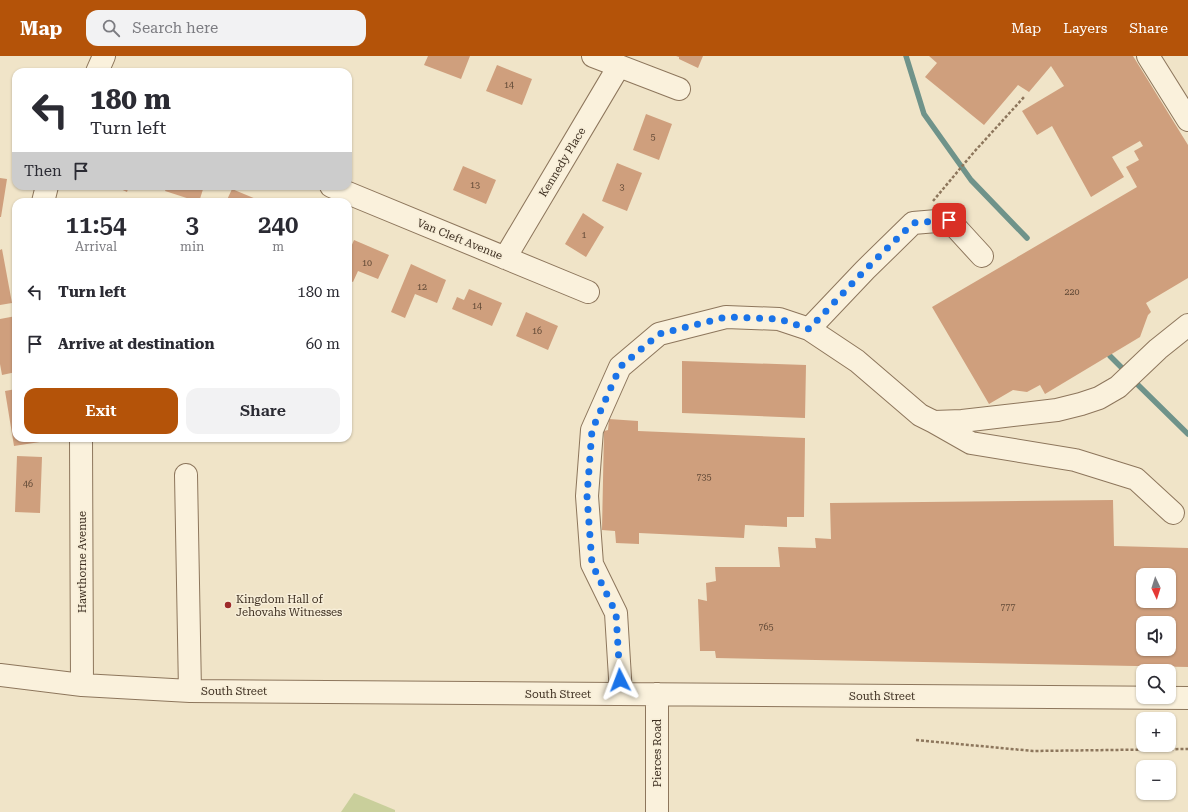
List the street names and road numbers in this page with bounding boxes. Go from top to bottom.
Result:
street label: Kennedy Place [537,125,588,199]
street label: Van Cleft Avenue [415,216,504,263]
street label: Hawthorne Avenue [76,511,89,613]
street label: South Street [201,685,267,698]
street label: South Street [525,688,591,701]
street label: South Street [849,690,915,703]
street label: Pierces Road [651,719,664,787]

